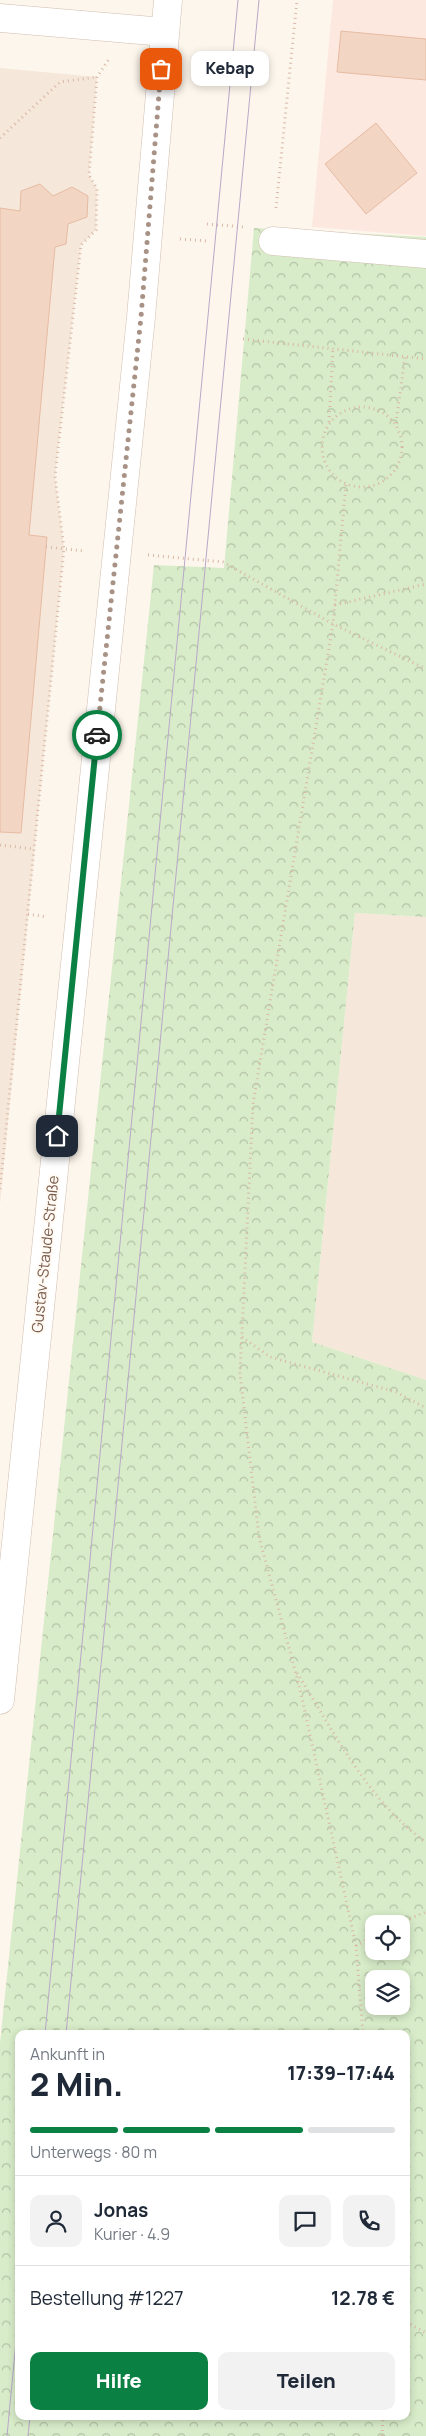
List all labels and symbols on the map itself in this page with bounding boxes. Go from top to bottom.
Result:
pin [140,48,182,90]
callout: Kebap [191,52,268,86]
courier [72,710,122,760]
pin [36,1115,78,1157]
street label: Gustav-Staude-Straße [26,1174,64,1334]

